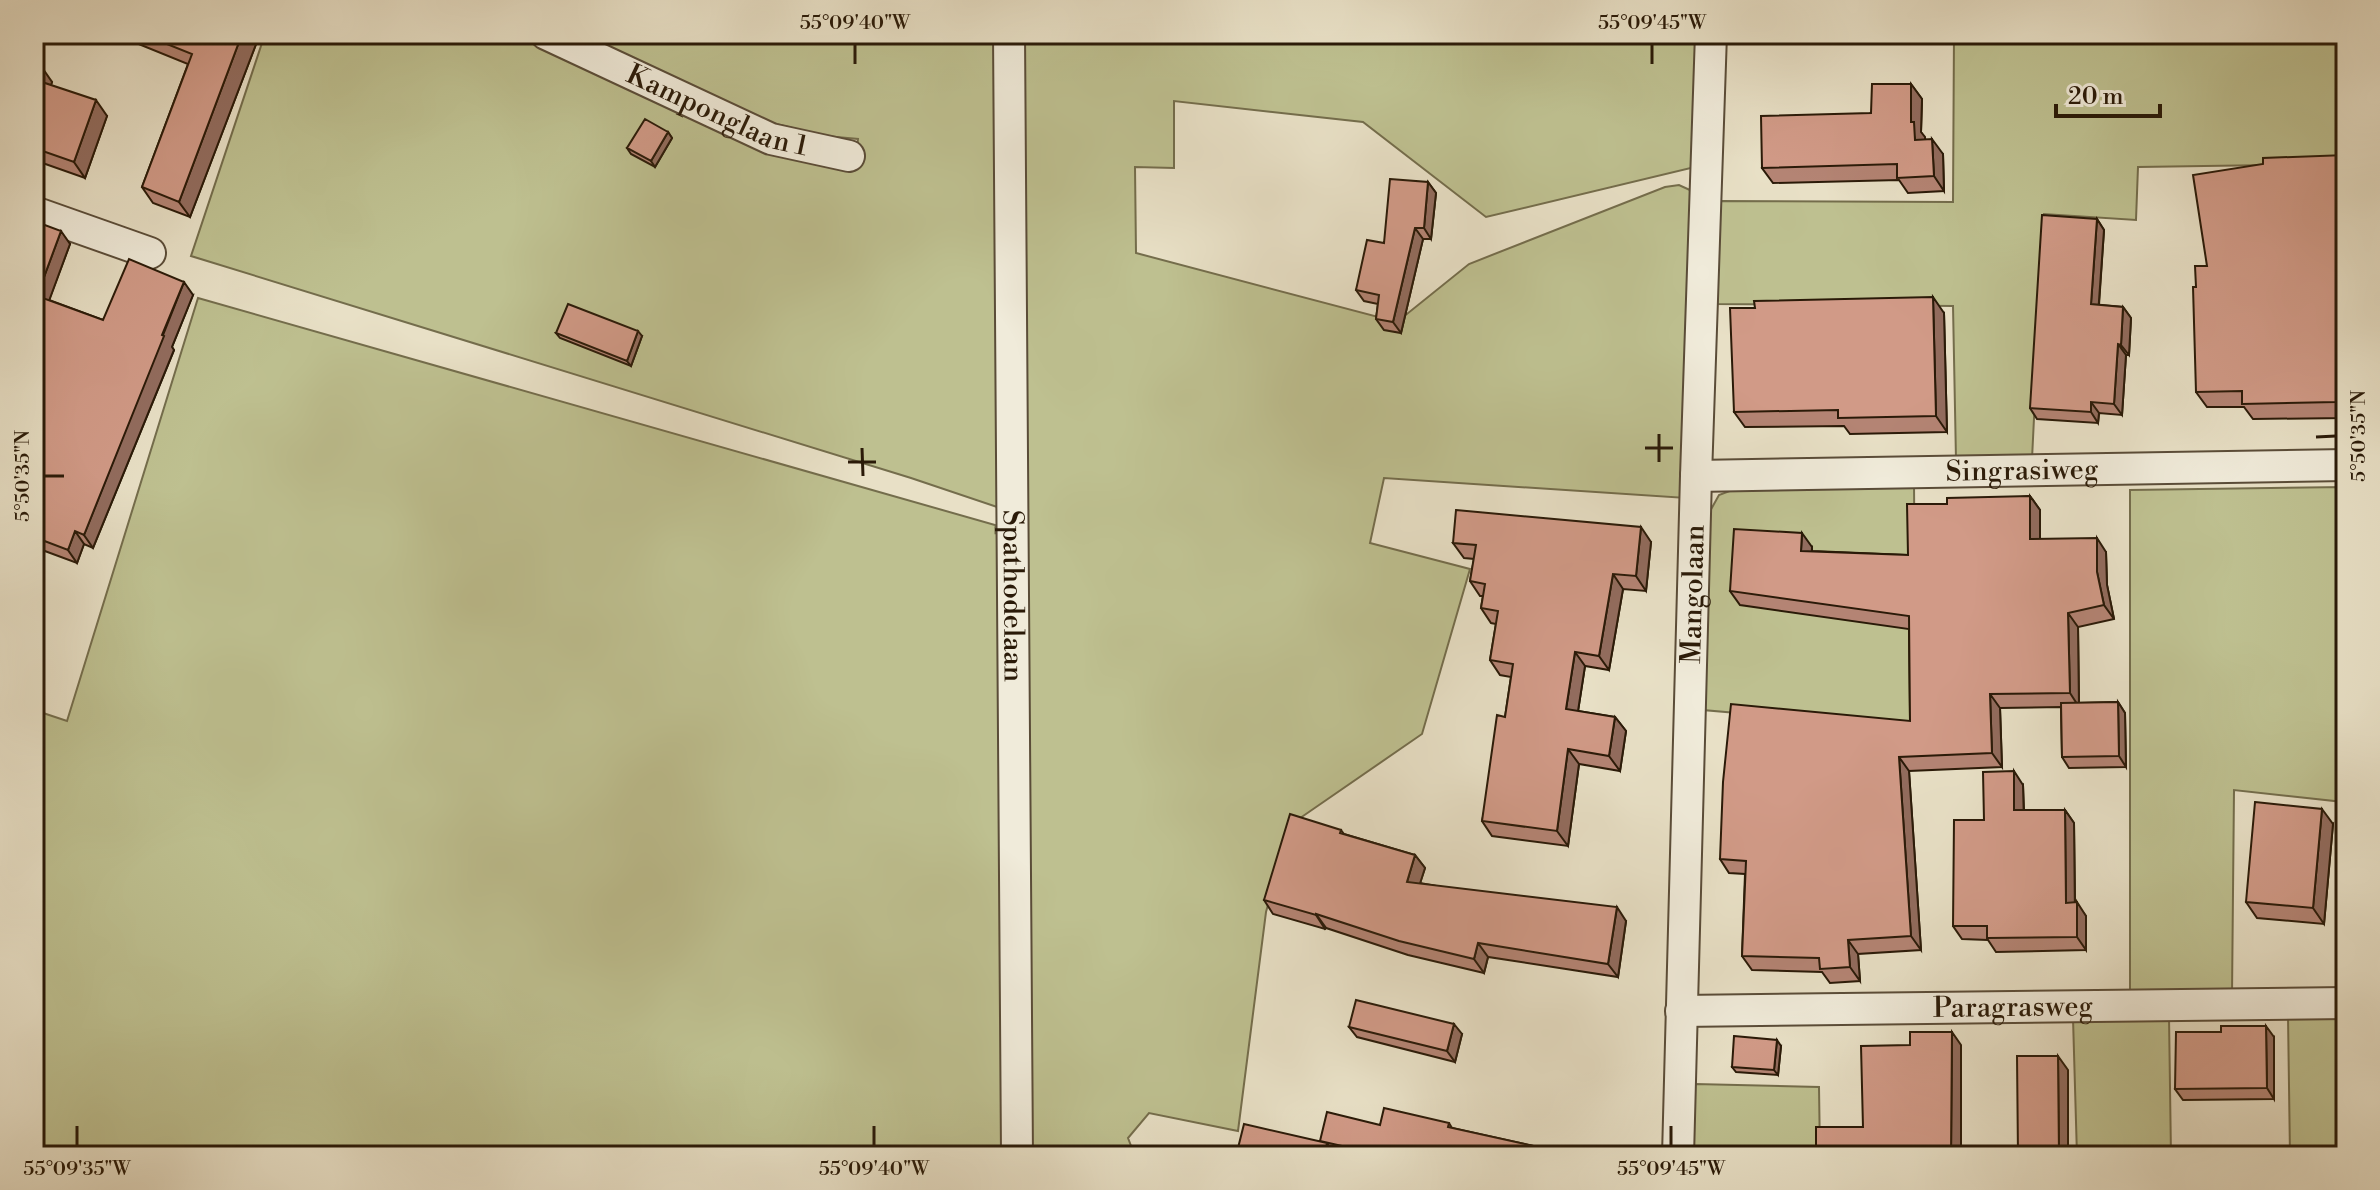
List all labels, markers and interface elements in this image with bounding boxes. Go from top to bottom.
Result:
text: 55°09'40"W [800,11,911,36]
text: 55°09'45"W [1598,11,1707,36]
street label: Kamponglaan 1 [621,57,811,164]
scale bar [2056,68,2160,118]
text: 20 m [2068,82,2124,112]
text: 5°50'35"N [2347,390,2372,482]
text: 5°50'35"N [11,430,36,522]
street label: Singrasiweg [1945,452,2099,489]
street label: Spathodelaan [995,510,1031,683]
street label: Mangolaan [1674,524,1712,664]
street label: Paragrasweg [1933,989,2094,1025]
text: 55°09'35"W [23,1157,131,1182]
text: 55°09'40"W [819,1157,930,1182]
text: 55°09'45"W [1617,1157,1726,1182]

